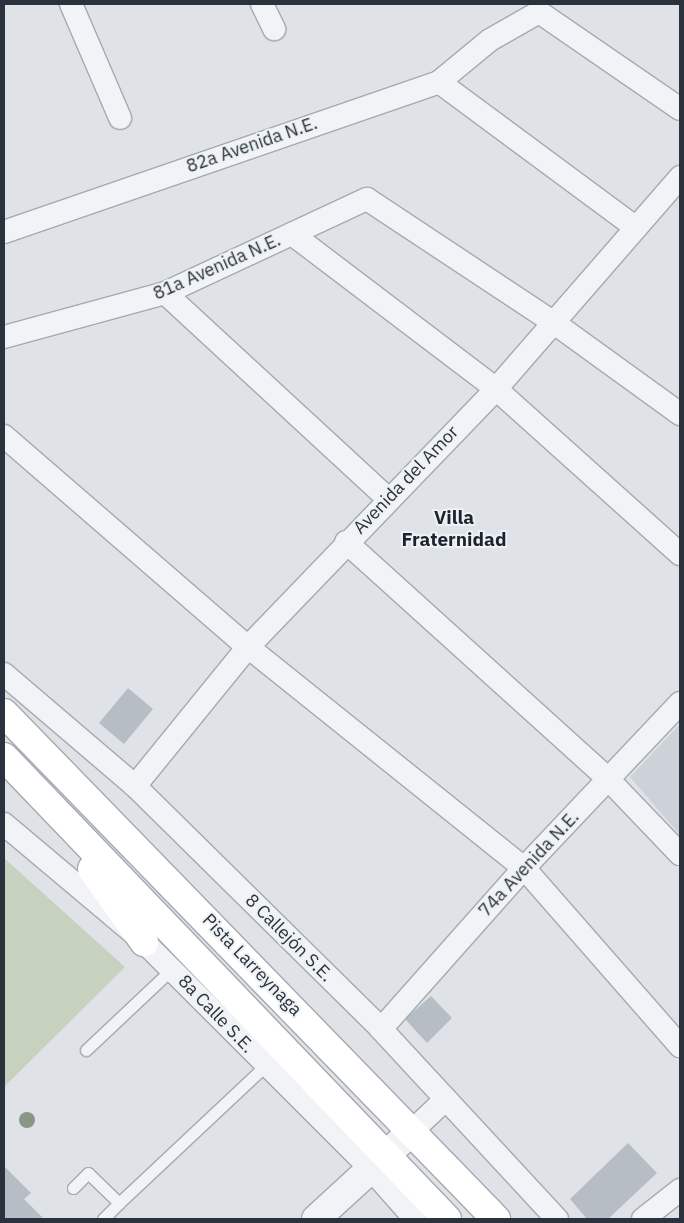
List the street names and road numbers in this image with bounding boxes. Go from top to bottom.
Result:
street label: 82a Avenida N.E. [184,112,320,178]
street label: 81a Avenida N.E. [150,229,284,305]
street label: Avenida del Amor [349,421,463,539]
street label: 74a Avenida N.E. [474,806,584,922]
street label: 8 Callejón S.E. [241,890,337,986]
street label: Pista Larreynaga [198,909,306,1021]
street label: 8a Calle S.E. [173,971,259,1057]

